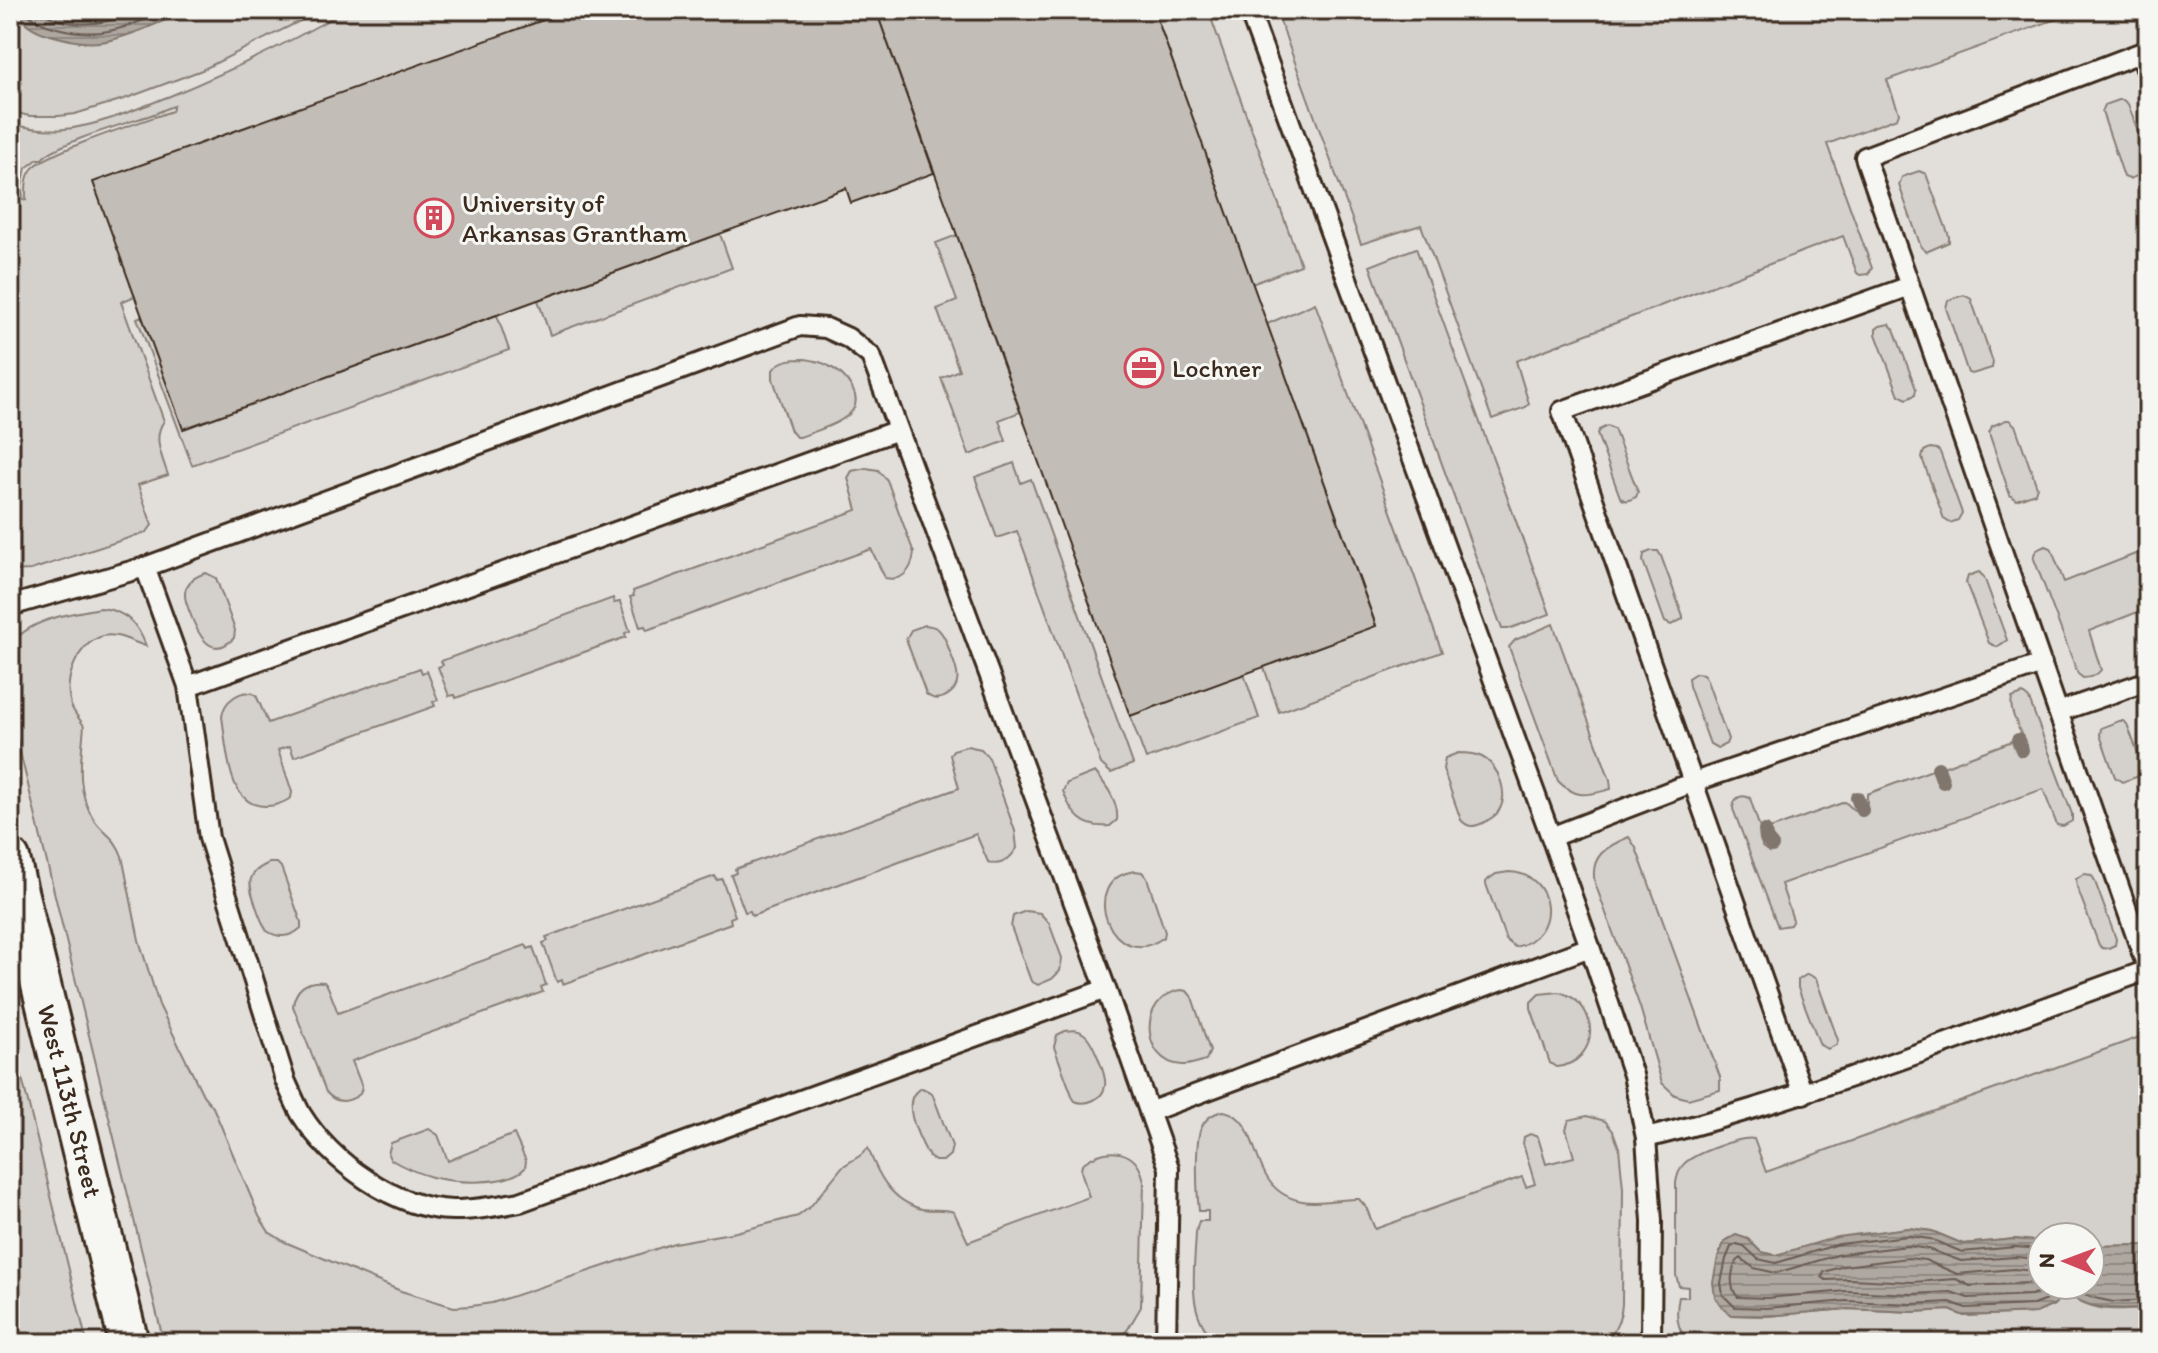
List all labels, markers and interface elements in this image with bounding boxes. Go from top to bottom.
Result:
place label: University of Arkansas Grantham [462,187,688,249]
building icon: University of Arkansas Grantham [413,197,455,239]
office icon: Lochner [1123,347,1165,389]
place label: Lochner [1172,352,1262,384]
street label: West 113th Street [31,1001,110,1201]
north arrow [2026,1221,2106,1301]
text: N [2033,1253,2060,1268]

